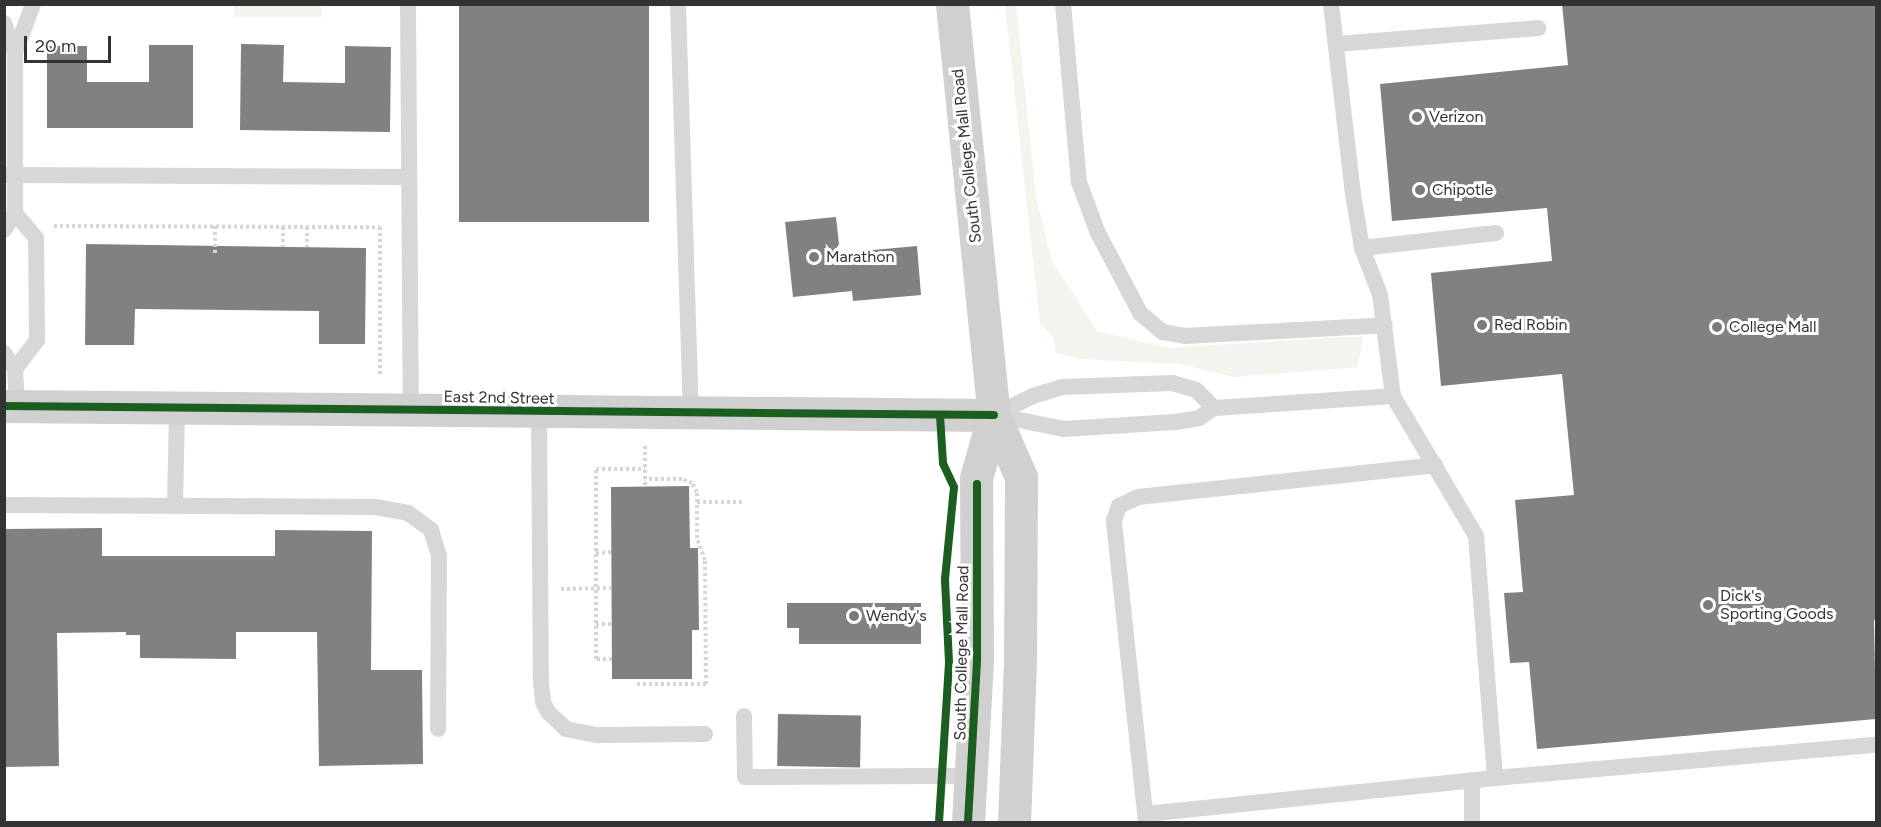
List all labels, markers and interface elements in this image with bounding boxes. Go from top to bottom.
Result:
scale bar [27,24,114,62]
text: 20 m [35,35,76,57]
street label: South College Mall Road [948,68,986,244]
place label: Verizon [1429,107,1483,127]
marker: Verizon [1410,110,1424,124]
place label: Chipotle [1432,180,1493,200]
marker: Chipotle [1413,183,1427,197]
place label: Marathon [826,247,894,267]
marker: Marathon [807,250,821,264]
place label: Red Robin [1494,315,1567,335]
place label: College Mall [1729,317,1816,337]
marker: Red Robin [1475,318,1489,332]
marker: College Mall [1710,320,1724,334]
street label: East 2nd Street [443,387,555,409]
street label: South College Mall Road [951,565,973,741]
place label: Dick's Sporting Goods [1720,586,1834,624]
marker: Dick's Sporting Goods [1701,598,1715,612]
place label: Wendy's [866,606,927,626]
marker: Wendy's [847,609,861,623]

